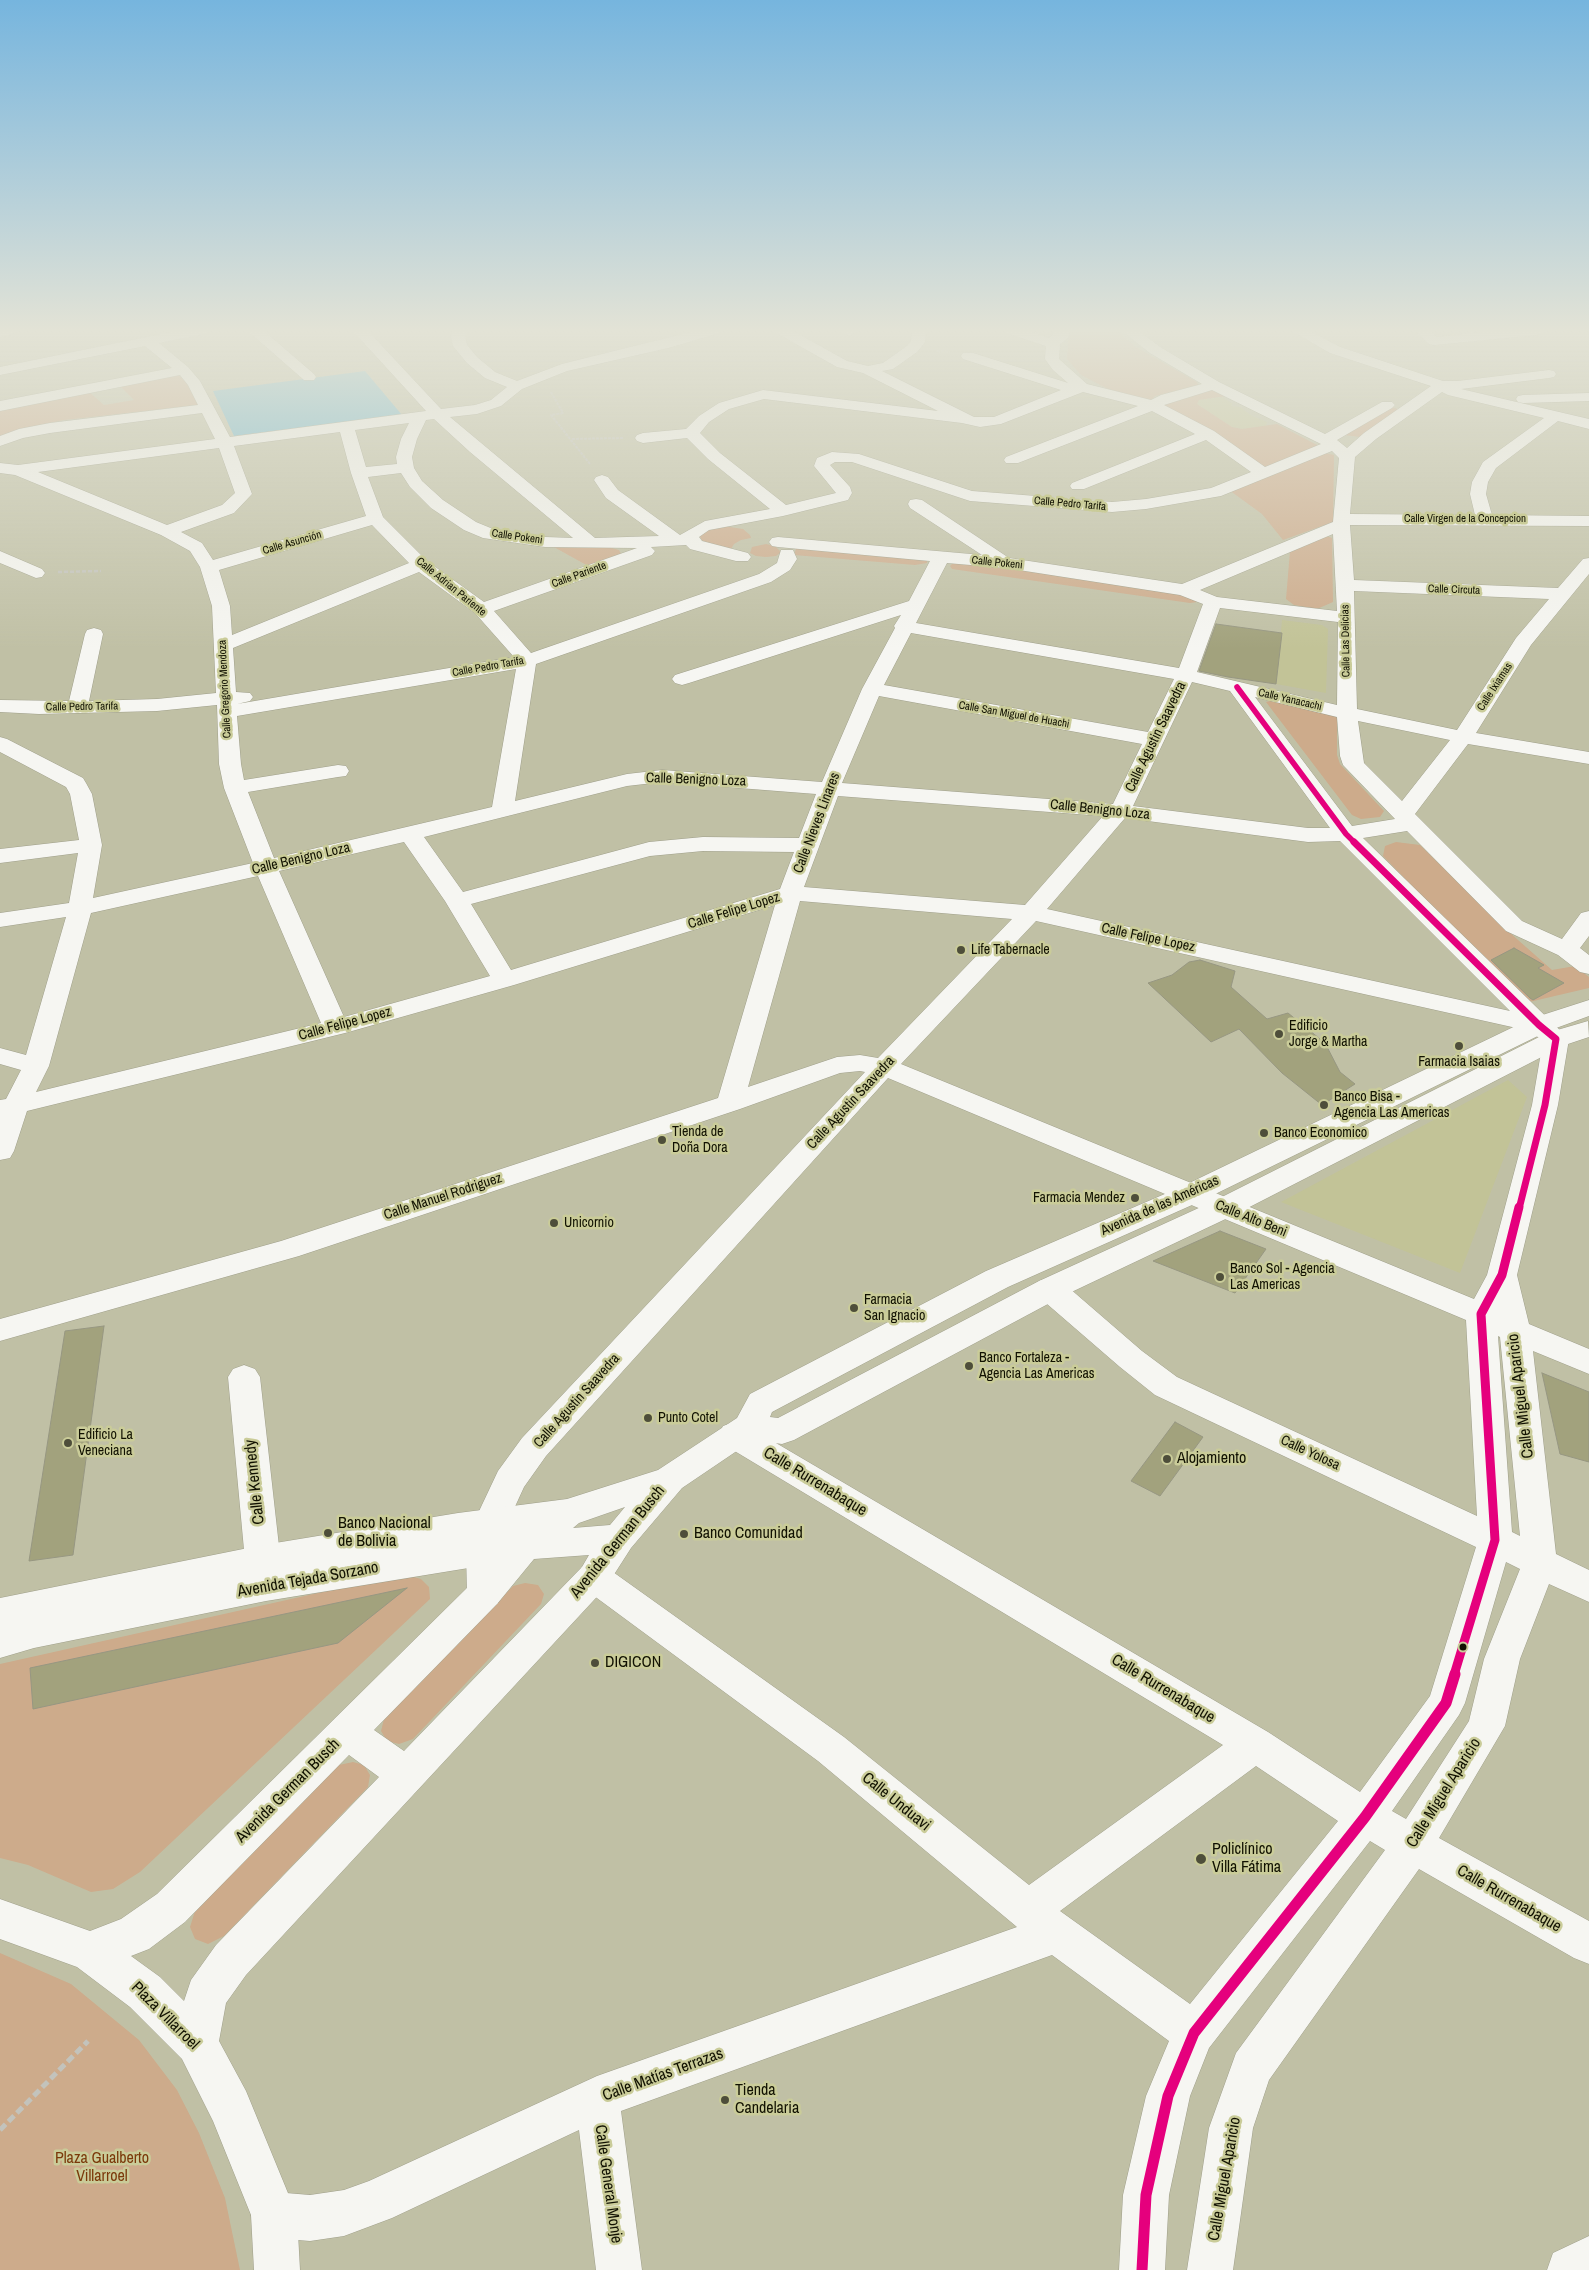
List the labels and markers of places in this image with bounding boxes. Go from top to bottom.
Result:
place label: Life Tabernacle [971,942,1050,958]
marker: Life Tabernacle [955,944,967,956]
place label: Edificio Jorge & Martha [1289,1018,1367,1050]
marker: Edificio Jorge & Martha [1273,1028,1285,1040]
marker: Farmacia Isaias [1453,1040,1465,1052]
place label: Farmacia Isaias [1418,1054,1500,1070]
place label: Banco Bisa - Agencia Las Americas [1334,1089,1449,1122]
marker: Banco Bisa - Agencia Las Americas [1318,1099,1330,1111]
place label: Tienda de Doña Dora [672,1124,728,1156]
place label: Banco Economico [1274,1125,1367,1141]
marker: Banco Economico [1258,1127,1270,1139]
marker: Tienda de Doña Dora [656,1134,668,1146]
place label: Farmacia Mendez [1033,1190,1125,1206]
marker: Farmacia Mendez [1129,1192,1141,1204]
place label: Unicornio [564,1215,614,1231]
marker: Unicornio [548,1217,560,1229]
place label: Banco Sol - Agencia Las Americas [1230,1261,1335,1294]
marker: Banco Sol - Agencia Las Americas [1214,1271,1226,1283]
place label: Farmacia San Ignacio [864,1292,925,1324]
marker: Farmacia San Ignacio [848,1302,860,1314]
place label: Banco Fortaleza - Agencia Las Americas [979,1350,1094,1382]
marker: Banco Fortaleza - Agencia Las Americas [963,1360,975,1372]
place label: Punto Cotel [658,1410,718,1426]
marker: Punto Cotel [642,1412,654,1424]
place label: Edificio La Veneciana [78,1427,133,1460]
marker: Edificio La Veneciana [62,1437,74,1449]
place label: Alojamiento [1177,1449,1246,1469]
marker: Alojamiento [1161,1453,1173,1465]
place label: Banco Nacional de Bolivia [338,1514,431,1552]
place label: Banco Comunidad [694,1524,803,1544]
marker: Banco Nacional de Bolivia [322,1527,334,1539]
marker: Banco Comunidad [678,1528,690,1540]
unlabelled marker [1458,1642,1468,1652]
place label: DIGICON [605,1653,661,1673]
marker: DIGICON [589,1657,601,1669]
place label: Policlínico Villa Fátima [1212,1840,1281,1878]
marker: Policlínico Villa Fátima [1194,1852,1208,1866]
place label: Tienda Candelaria [735,2081,799,2119]
marker: Tienda Candelaria [719,2094,731,2106]

